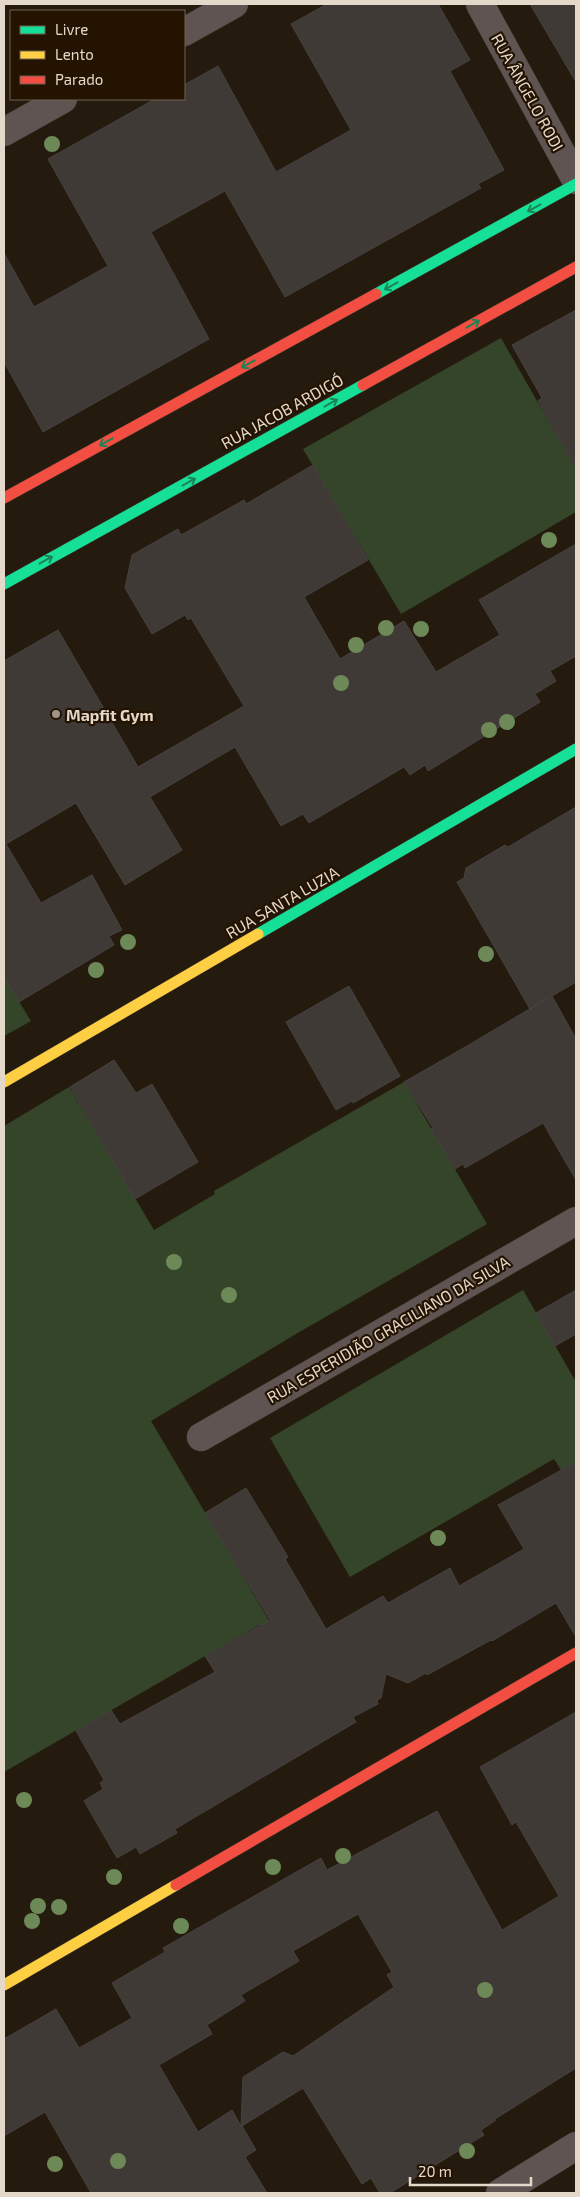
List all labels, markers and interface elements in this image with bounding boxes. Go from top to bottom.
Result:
legend [10,10,185,100]
text: Livre [55,20,88,38]
street label: RUA ÂNGELO RODI [488,30,568,154]
text: Lento [55,45,94,63]
text: Parado [55,70,103,88]
one-way arrow [526,203,541,213]
one-way arrow [384,282,399,291]
one-way arrow [465,319,480,329]
one-way arrow [241,359,256,369]
street label: RUA JACOB ARDIGÓ [218,370,346,452]
one-way arrow [323,398,338,408]
one-way arrow [98,437,113,447]
one-way arrow [181,476,195,486]
one-way arrow [39,555,53,565]
place label: Mapfit Gym [66,705,154,725]
marker: Mapfit Gym [50,708,62,720]
street label: RUA SANTA LUZIA [222,862,342,942]
street label: RUA ESPERIDIÃO GRACILIANO DA SILVA [263,1252,513,1406]
scale bar [410,2154,531,2186]
text: 20 m [418,2162,452,2180]

